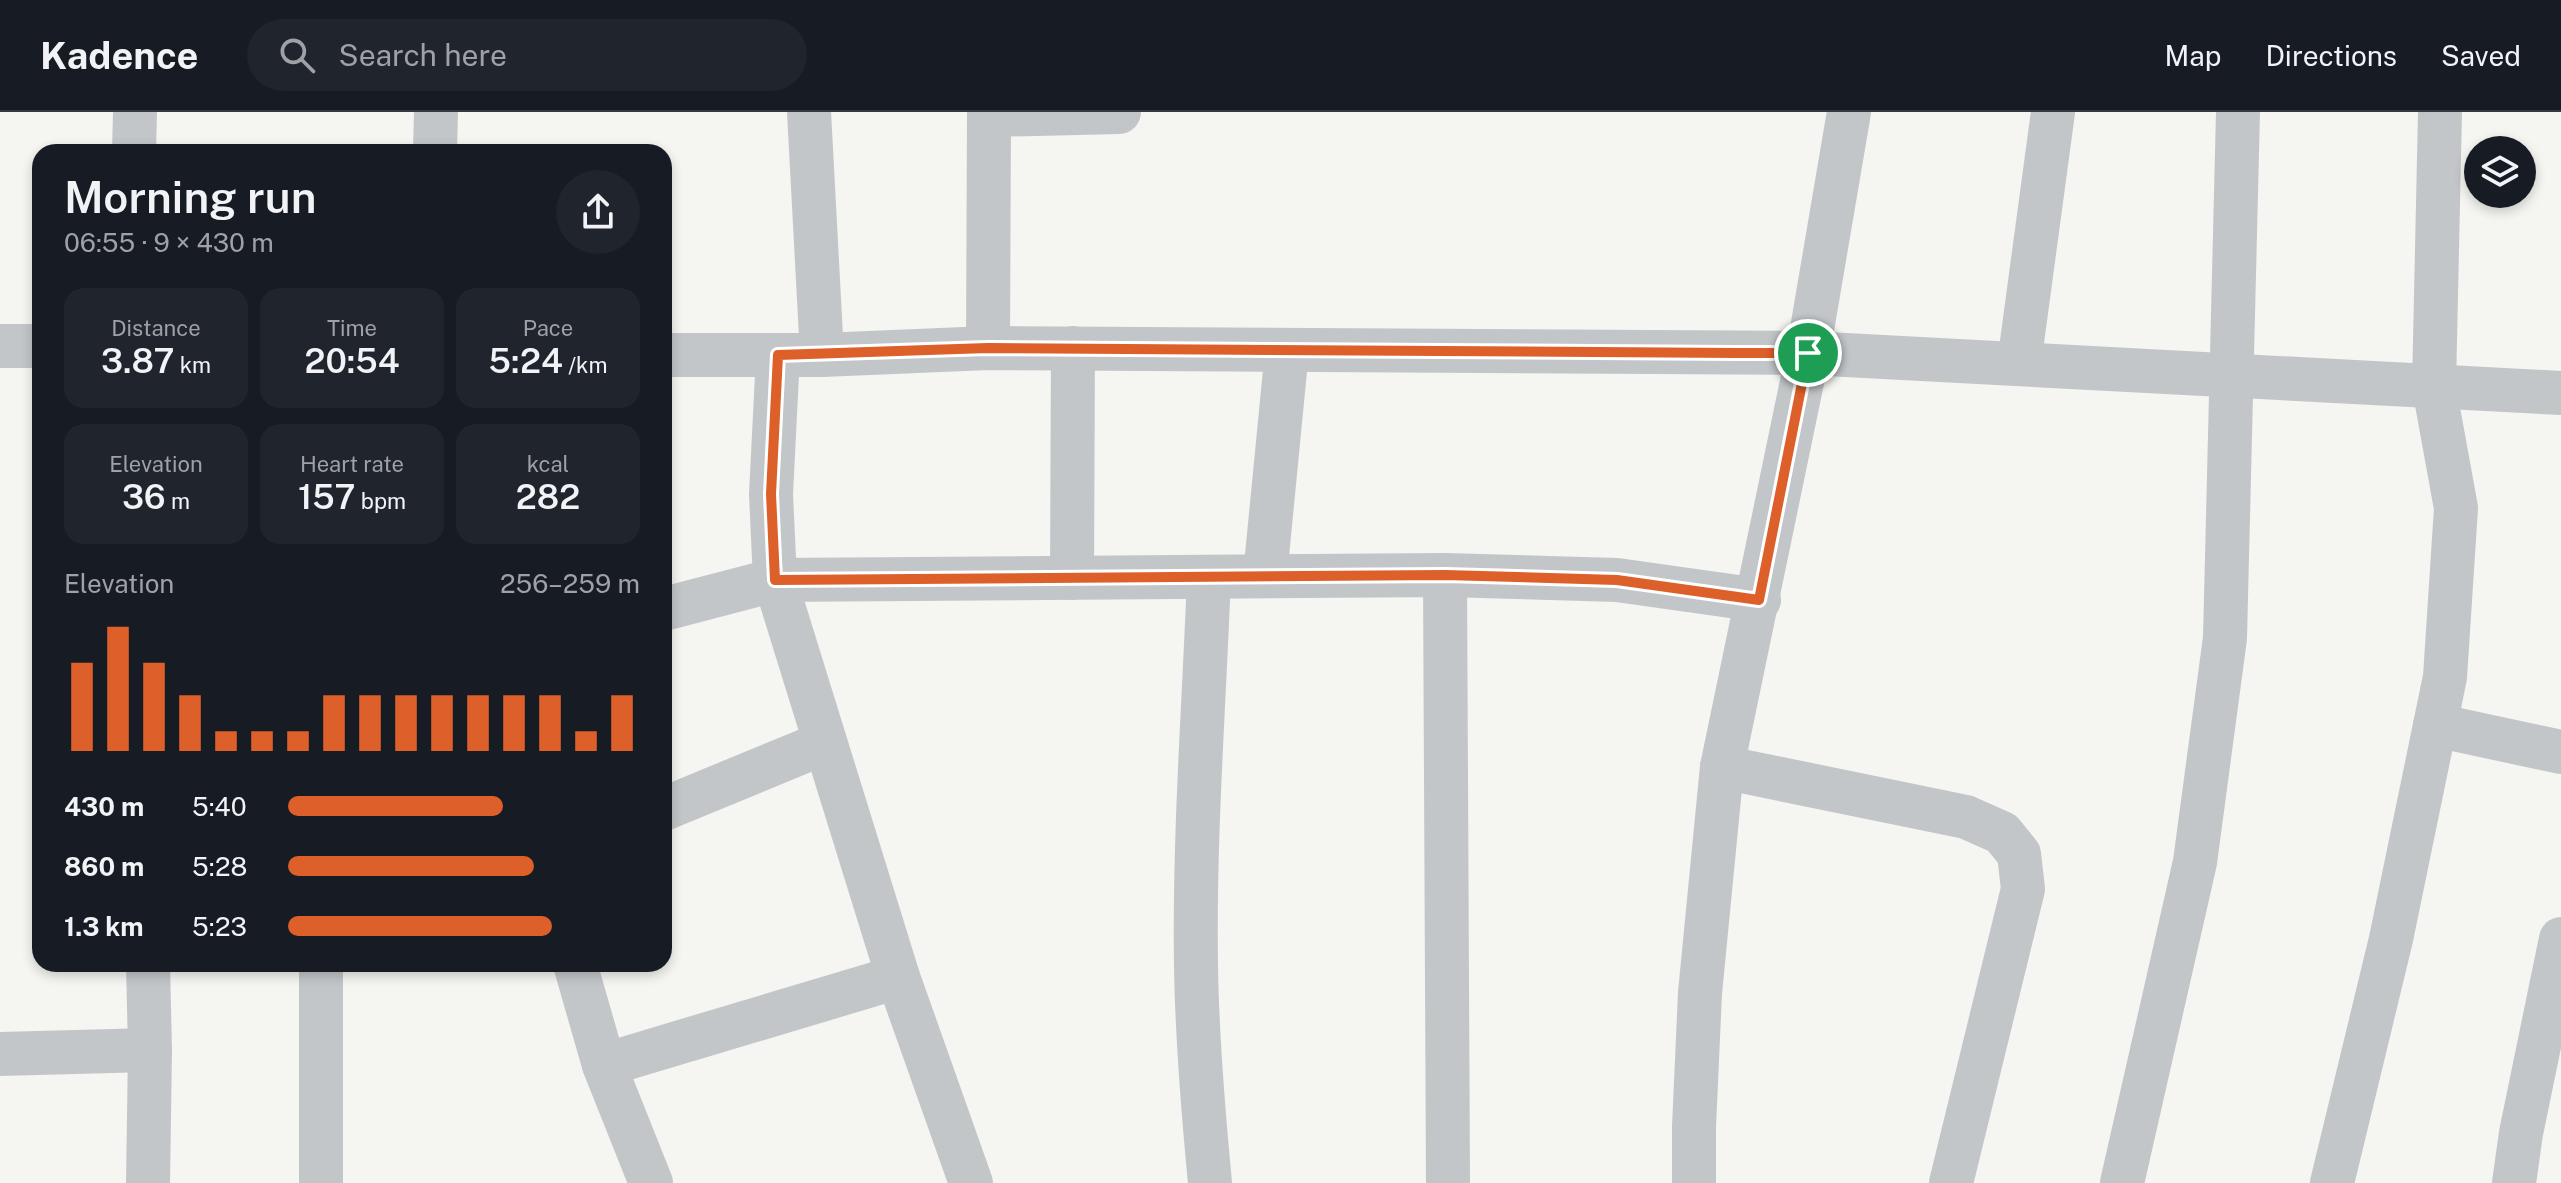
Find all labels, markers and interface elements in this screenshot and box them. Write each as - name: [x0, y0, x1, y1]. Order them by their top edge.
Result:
- search box: [247, 19, 807, 91]
- text: Kadence: [40, 33, 199, 78]
- icon: search: [275, 33, 319, 77]
- text: Search here: [339, 37, 507, 73]
- text: Map: [2165, 39, 2221, 72]
- text: Directions: [2265, 39, 2397, 72]
- text: Saved: [2441, 39, 2521, 72]
- map controls: [2464, 136, 2536, 208]
- button: layers: [2464, 136, 2536, 208]
- button: share: [556, 170, 640, 254]
- text: Morning run: [64, 171, 317, 223]
- text: 06:55 · 9 × 430 m: [64, 227, 274, 258]
- text: Distance: [111, 315, 201, 341]
- text: Time: [327, 315, 377, 341]
- text: Pace: [523, 315, 573, 341]
- pin: [1774, 319, 1842, 387]
- icon: arrive: [1786, 331, 1830, 375]
- text: 3.87: [101, 341, 174, 381]
- text: 20:54: [304, 341, 400, 381]
- text: 5:24: [489, 341, 563, 381]
- text: km: [174, 352, 211, 378]
- text: /km: [563, 352, 607, 378]
- text: Elevation: [109, 451, 203, 477]
- text: Heart rate: [300, 451, 404, 477]
- text: kcal: [527, 451, 569, 477]
- text: 36: [122, 477, 166, 517]
- text: 157: [298, 477, 355, 517]
- text: 282: [516, 477, 580, 517]
- text: m: [166, 488, 190, 514]
- text: bpm: [355, 488, 406, 514]
- text: Elevation: [64, 568, 174, 599]
- text: 256–259 m: [500, 568, 640, 599]
- text: 430 m: [64, 791, 144, 822]
- text: 5:40: [192, 791, 247, 822]
- text: 860 m: [64, 851, 144, 882]
- text: 5:28: [192, 851, 247, 882]
- text: 1.3 km: [64, 911, 144, 942]
- text: 5:23: [192, 911, 247, 942]

